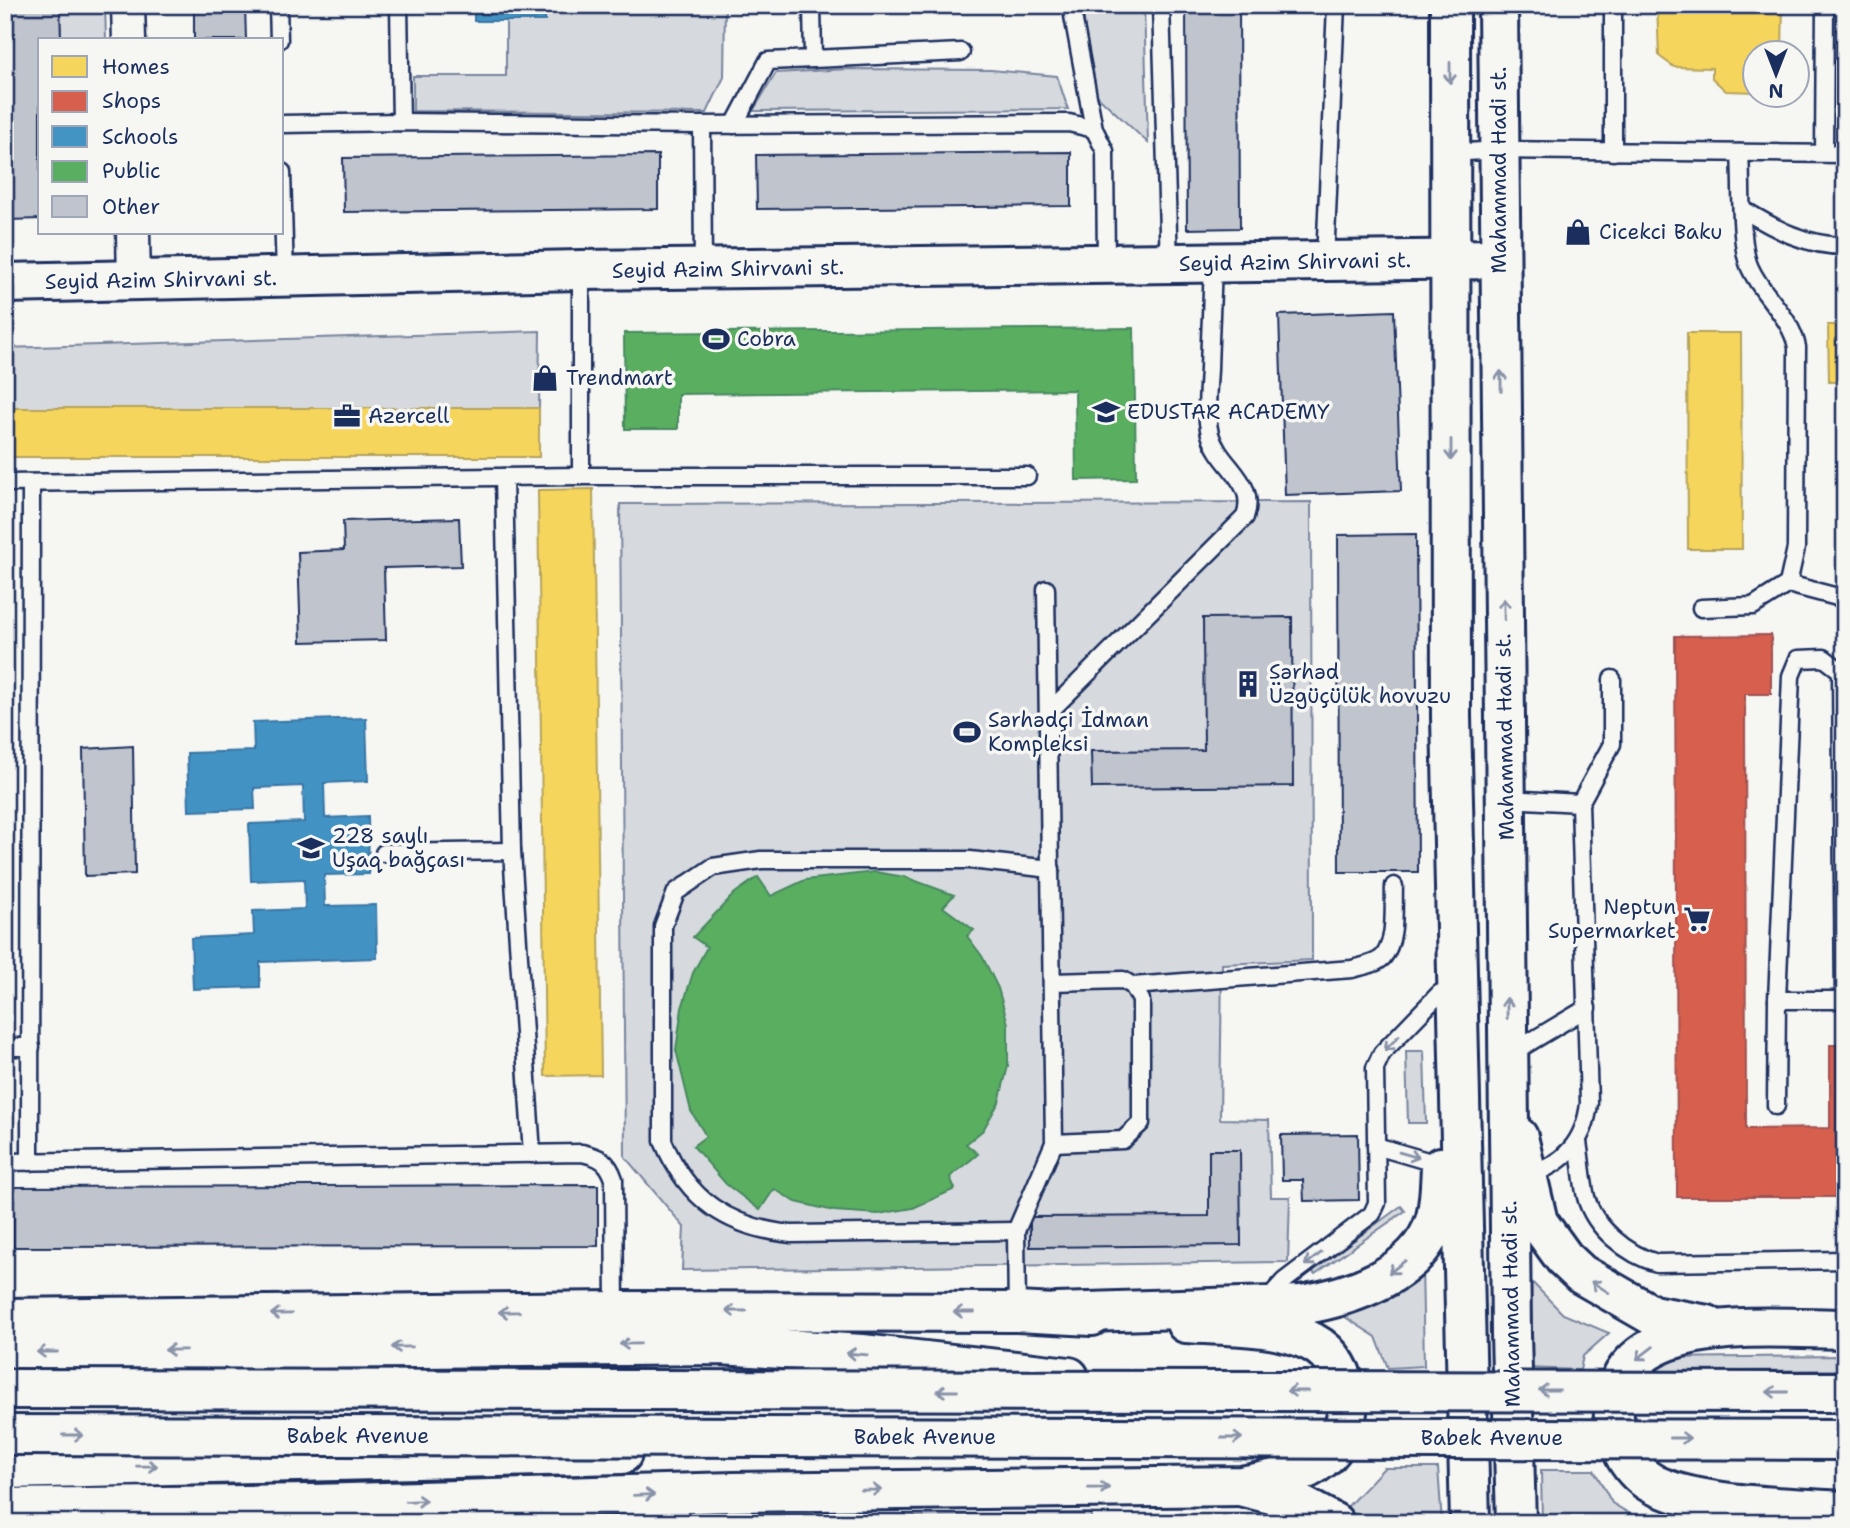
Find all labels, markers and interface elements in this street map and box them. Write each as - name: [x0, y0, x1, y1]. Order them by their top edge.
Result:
- legend: [38, 38, 284, 234]
- north arrow: [1742, 38, 1812, 108]
- text: Homes: [102, 53, 170, 81]
- one-way arrow: [1443, 62, 1457, 85]
- street label: Mahammad Hadi st.: [1485, 67, 1513, 273]
- text: N: [1768, 78, 1784, 103]
- text: Shops: [102, 87, 161, 115]
- text: Schools: [102, 123, 178, 151]
- text: Public: [102, 157, 161, 185]
- text: Other: [102, 193, 160, 221]
- shop icon: Cicekci Baku: [1563, 217, 1593, 247]
- place label: Cicekci Baku: [1599, 218, 1722, 246]
- street label: Seyid Azim Shirvani st.: [1179, 246, 1411, 278]
- street label: Seyid Azim Shirvani st.: [612, 253, 844, 285]
- street label: Seyid Azim Shirvani st.: [45, 264, 277, 296]
- sports icon: Cobra: [701, 324, 731, 354]
- place label: Cobra: [737, 325, 796, 353]
- shop icon: Trendmart: [530, 363, 560, 393]
- place label: Trendmart: [566, 364, 673, 392]
- one-way arrow: [1494, 370, 1508, 393]
- school or university icon: EDUSTAR ACADEMY: [1091, 397, 1121, 427]
- place label: EDUSTAR ACADEMY: [1127, 398, 1330, 426]
- office icon: Azercell: [332, 401, 362, 431]
- place label: Azercell: [368, 402, 450, 430]
- one-way arrow: [1444, 438, 1458, 461]
- one-way arrow: [1497, 597, 1510, 620]
- street label: Mahammad Hadi st.: [1489, 633, 1521, 841]
- place label: Sərhəd Üzgüçülük hovuzu: [1269, 658, 1451, 710]
- building icon: Sərhəd Üzgüçülük hovuzu: [1233, 669, 1263, 699]
- place label: Sərhədçi İdman Kompleksi: [988, 706, 1149, 758]
- sports icon: Sərhədçi İdman Kompleksi: [952, 717, 982, 747]
- place label: 228 saylı Uşaq bağçası: [332, 822, 465, 874]
- school or university icon: 228 saylı Uşaq bağçası: [296, 833, 326, 863]
- place label: Neptun Supermarket: [1548, 893, 1676, 945]
- supermarket icon: Neptun Supermarket: [1682, 904, 1712, 934]
- one-way arrow: [1501, 996, 1514, 1019]
- one-way arrow: [1384, 1034, 1401, 1051]
- one-way arrow: [1397, 1150, 1419, 1163]
- street label: Mahammad Hadi st.: [1495, 1200, 1527, 1408]
- one-way arrow: [1304, 1252, 1323, 1266]
- one-way arrow: [1389, 1260, 1407, 1275]
- one-way arrow: [1591, 1279, 1610, 1294]
- one-way arrow: [725, 1304, 748, 1318]
- one-way arrow: [498, 1305, 521, 1319]
- one-way arrow: [953, 1305, 976, 1319]
- one-way arrow: [270, 1308, 293, 1321]
- one-way arrow: [618, 1337, 641, 1351]
- one-way arrow: [391, 1340, 414, 1354]
- one-way arrow: [163, 1343, 186, 1357]
- one-way arrow: [36, 1345, 59, 1359]
- one-way arrow: [1636, 1346, 1655, 1360]
- one-way arrow: [845, 1347, 868, 1360]
- one-way arrow: [936, 1384, 959, 1398]
- one-way arrow: [1286, 1384, 1309, 1398]
- one-way arrow: [1538, 1384, 1561, 1397]
- one-way arrow: [1765, 1385, 1788, 1399]
- street label: Babek Avenue: [287, 1422, 429, 1450]
- street label: Babek Avenue: [854, 1423, 996, 1451]
- street label: Babek Avenue: [1421, 1424, 1563, 1452]
- one-way arrow: [62, 1428, 85, 1442]
- one-way arrow: [1220, 1431, 1243, 1445]
- one-way arrow: [1668, 1431, 1691, 1445]
- one-way arrow: [135, 1459, 158, 1473]
- one-way arrow: [1087, 1481, 1110, 1495]
- one-way arrow: [860, 1483, 883, 1497]
- one-way arrow: [632, 1488, 655, 1501]
- one-way arrow: [405, 1495, 428, 1508]

